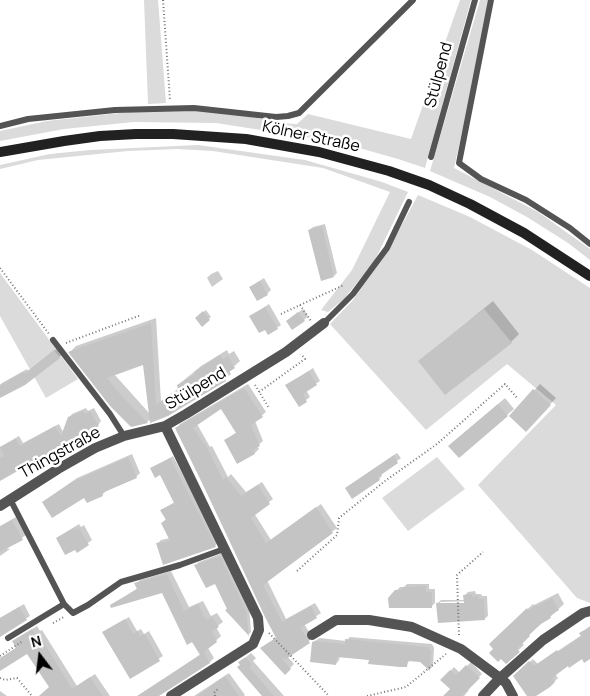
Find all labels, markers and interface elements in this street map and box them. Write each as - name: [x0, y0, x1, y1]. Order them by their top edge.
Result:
- street label: Stülpend: [421, 40, 457, 110]
- street label: Kölner Straße: [260, 117, 362, 157]
- street label: Stülpend: [162, 364, 230, 414]
- street label: Thingstraße: [16, 423, 104, 483]
- north arrow: [15, 631, 65, 681]
- text: N: [29, 631, 43, 652]

